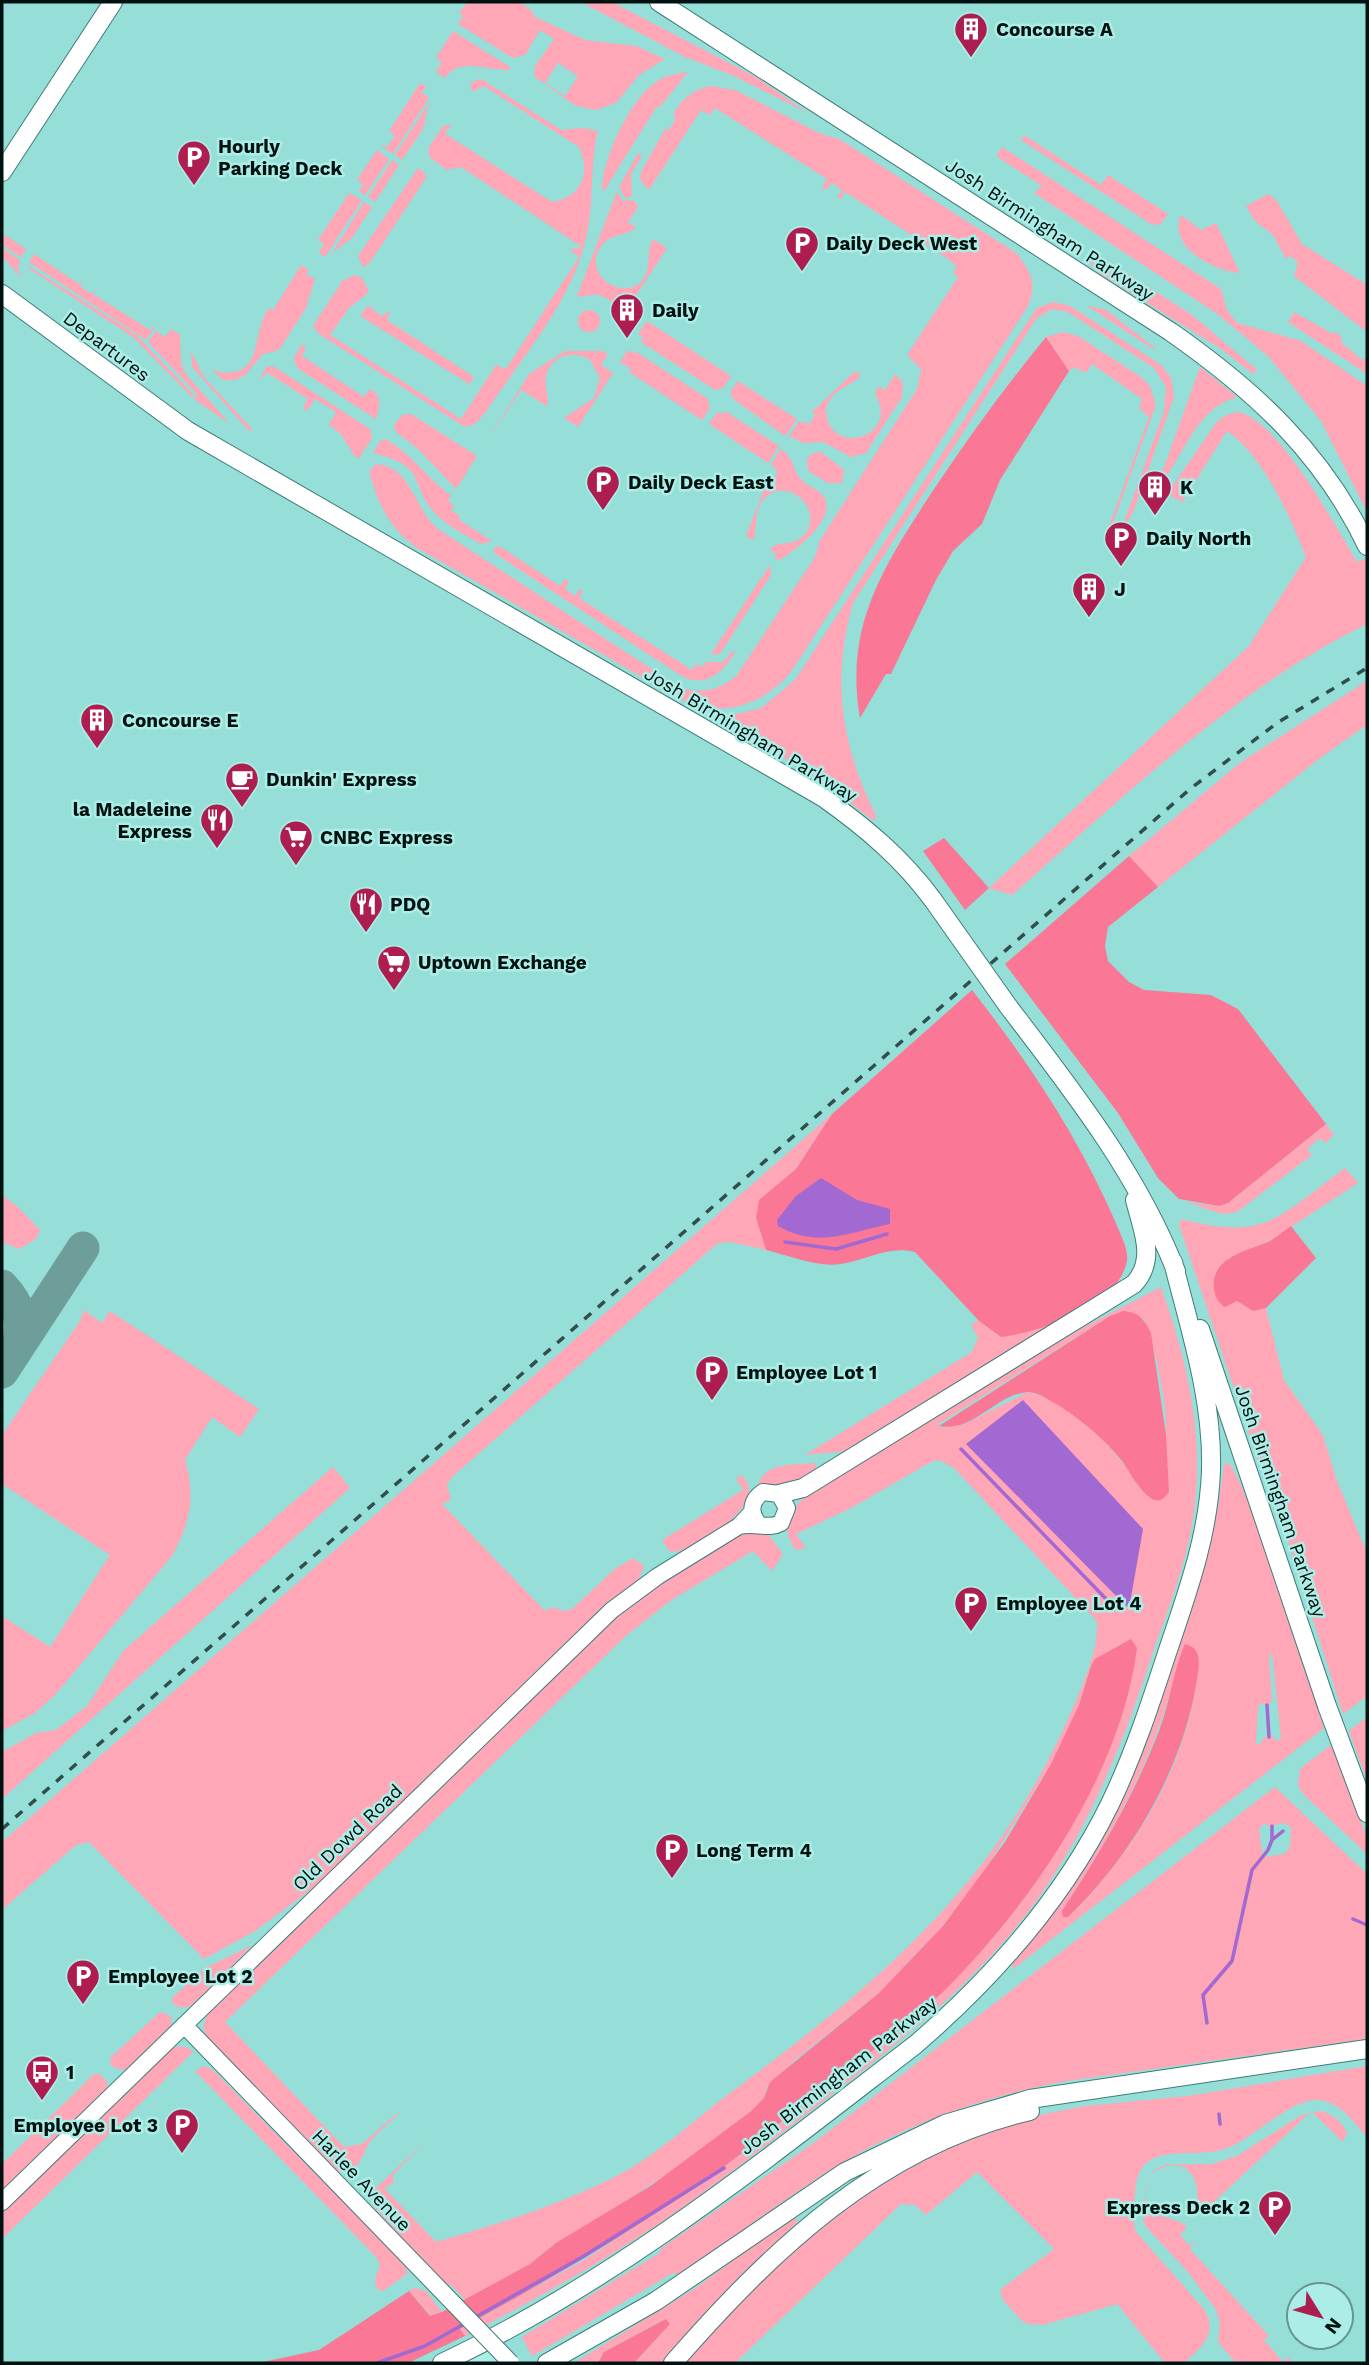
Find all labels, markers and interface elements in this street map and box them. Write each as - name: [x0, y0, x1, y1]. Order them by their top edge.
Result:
- building icon: Concourse A: [952, 10, 990, 59]
- place label: Concourse A: [996, 18, 1113, 41]
- place label: Hourly Parking Deck: [218, 135, 342, 180]
- parking icon: Hourly Parking Deck: [175, 138, 213, 187]
- street label: Josh Birmingham Parkway: [941, 153, 1159, 306]
- parking icon: Daily Deck West: [783, 224, 821, 273]
- place label: Daily Deck West: [826, 232, 978, 255]
- building icon: Daily: [608, 291, 646, 340]
- place label: Daily: [652, 299, 699, 322]
- street label: Departures: [59, 306, 155, 386]
- parking icon: Daily Deck East: [584, 463, 622, 512]
- building icon: K: [1136, 468, 1174, 517]
- place label: Daily Deck East: [628, 471, 774, 494]
- place label: K: [1180, 476, 1193, 499]
- parking icon: Daily North: [1102, 519, 1140, 568]
- place label: Daily North: [1146, 527, 1251, 550]
- building icon: J: [1070, 570, 1108, 619]
- place label: J: [1114, 578, 1126, 601]
- street label: Josh Birmingham Parkway: [640, 662, 861, 807]
- building icon: Concourse E: [78, 701, 116, 750]
- place label: Concourse E: [122, 709, 239, 732]
- cafe icon: Dunkin' Express: [223, 760, 261, 809]
- place label: Dunkin' Express: [266, 768, 417, 791]
- place label: la Madeleine Express: [73, 798, 192, 843]
- restaurant icon: la Madeleine Express: [198, 801, 236, 850]
- supermarket icon: CNBC Express: [277, 818, 315, 867]
- place label: CNBC Express: [320, 826, 453, 849]
- restaurant icon: PDQ: [347, 885, 385, 934]
- place label: PDQ: [390, 893, 430, 916]
- supermarket icon: Uptown Exchange: [375, 943, 413, 992]
- place label: Uptown Exchange: [418, 951, 587, 974]
- parking icon: Employee Lot 1: [693, 1353, 731, 1402]
- place label: Employee Lot 1: [736, 1361, 877, 1384]
- street label: Josh Birmingham Parkway: [1230, 1382, 1331, 1621]
- parking icon: Employee Lot 4: [952, 1584, 990, 1633]
- place label: Employee Lot 4: [996, 1592, 1141, 1615]
- street label: Old Dowd Road: [288, 1779, 407, 1896]
- parking icon: Long Term 4: [653, 1831, 691, 1880]
- place label: Long Term 4: [696, 1839, 812, 1862]
- parking icon: Employee Lot 2: [64, 1957, 102, 2006]
- place label: Employee Lot 2: [108, 1965, 253, 1988]
- street label: Josh Birmingham Parkway: [735, 1991, 942, 2160]
- bus stop icon: 1: [23, 2053, 61, 2102]
- place label: 1: [66, 2061, 74, 2084]
- parking icon: Employee Lot 3: [163, 2106, 201, 2155]
- place label: Employee Lot 3: [14, 2114, 158, 2137]
- street label: Harlee Avenue: [307, 2125, 416, 2236]
- parking icon: Express Deck 2: [1256, 2188, 1294, 2237]
- place label: Express Deck 2: [1106, 2196, 1250, 2219]
- north arrow: [1285, 2281, 1355, 2351]
- text: N: [1320, 2313, 1347, 2338]

